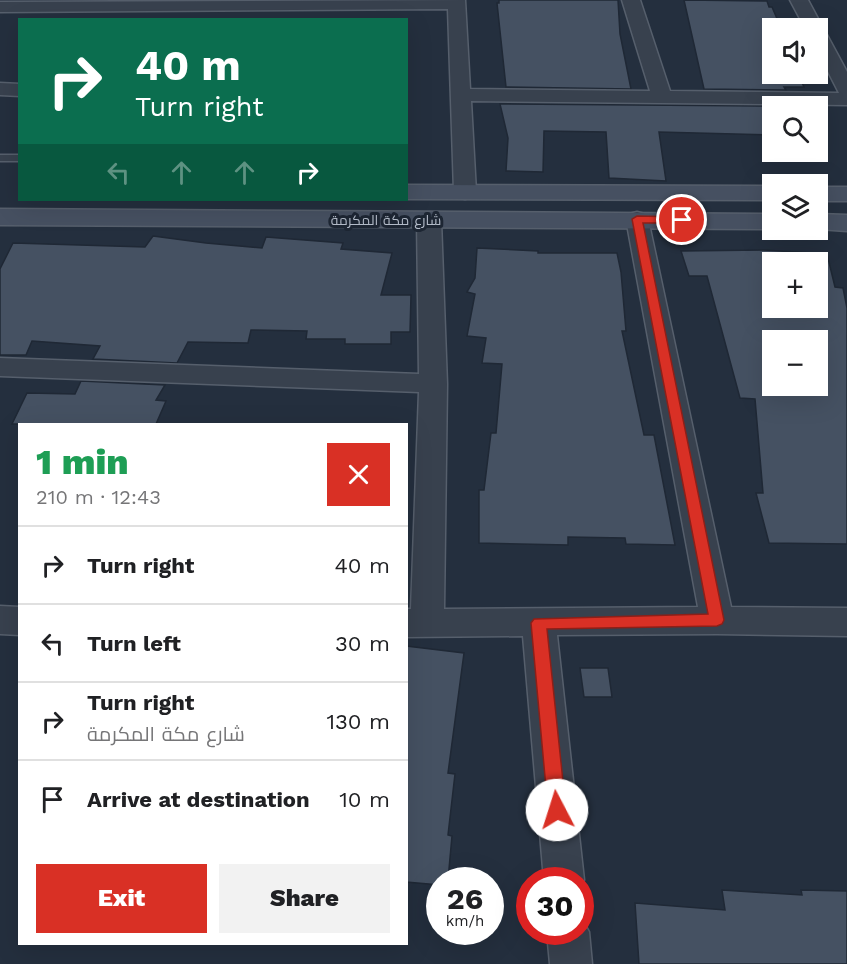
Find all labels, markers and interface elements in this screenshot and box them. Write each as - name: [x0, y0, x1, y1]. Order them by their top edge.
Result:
- map controls: [762, 18, 828, 396]
- button: sound: [762, 18, 828, 84]
- text: 40 m: [135, 41, 241, 90]
- icon: right: [36, 42, 114, 120]
- text: Turn right: [135, 91, 264, 123]
- button: search: [762, 96, 828, 162]
- icon: left: [102, 156, 135, 189]
- icon: ahead: [165, 156, 198, 189]
- icon: ahead: [228, 156, 261, 189]
- icon: right: [291, 156, 324, 189]
- button: layers: [762, 174, 828, 240]
- pin: [656, 194, 707, 245]
- icon: arrive: [665, 203, 698, 236]
- street label: شارع مكة المكرمة: [331, 212, 441, 229]
- button: +: [762, 252, 828, 318]
- button: −: [762, 330, 828, 396]
- text: 1 min: [36, 441, 129, 483]
- button: close: [327, 443, 390, 506]
- text: 210 m · 12:43: [36, 485, 161, 509]
- icon: right: [36, 549, 69, 582]
- text: Turn right: [87, 553, 194, 578]
- text: 40 m: [334, 553, 390, 578]
- icon: left: [36, 627, 69, 660]
- text: Turn left: [87, 631, 181, 656]
- text: 30 m: [335, 631, 390, 656]
- text: Turn right: [87, 690, 194, 715]
- icon: right: [36, 705, 69, 738]
- text: 130 m: [326, 709, 390, 734]
- text: شارع مكة المكرمة: [87, 722, 245, 746]
- position arrow: [525, 778, 589, 842]
- icon: arrive: [36, 783, 69, 816]
- text: Arrive at destination: [87, 787, 310, 812]
- text: 10 m: [339, 787, 390, 812]
- button: Exit: [36, 864, 207, 933]
- button: Share: [219, 864, 390, 933]
- speed limit sign: 30: [516, 867, 594, 945]
- text: 26: [447, 881, 483, 916]
- text: km/h: [446, 912, 484, 930]

